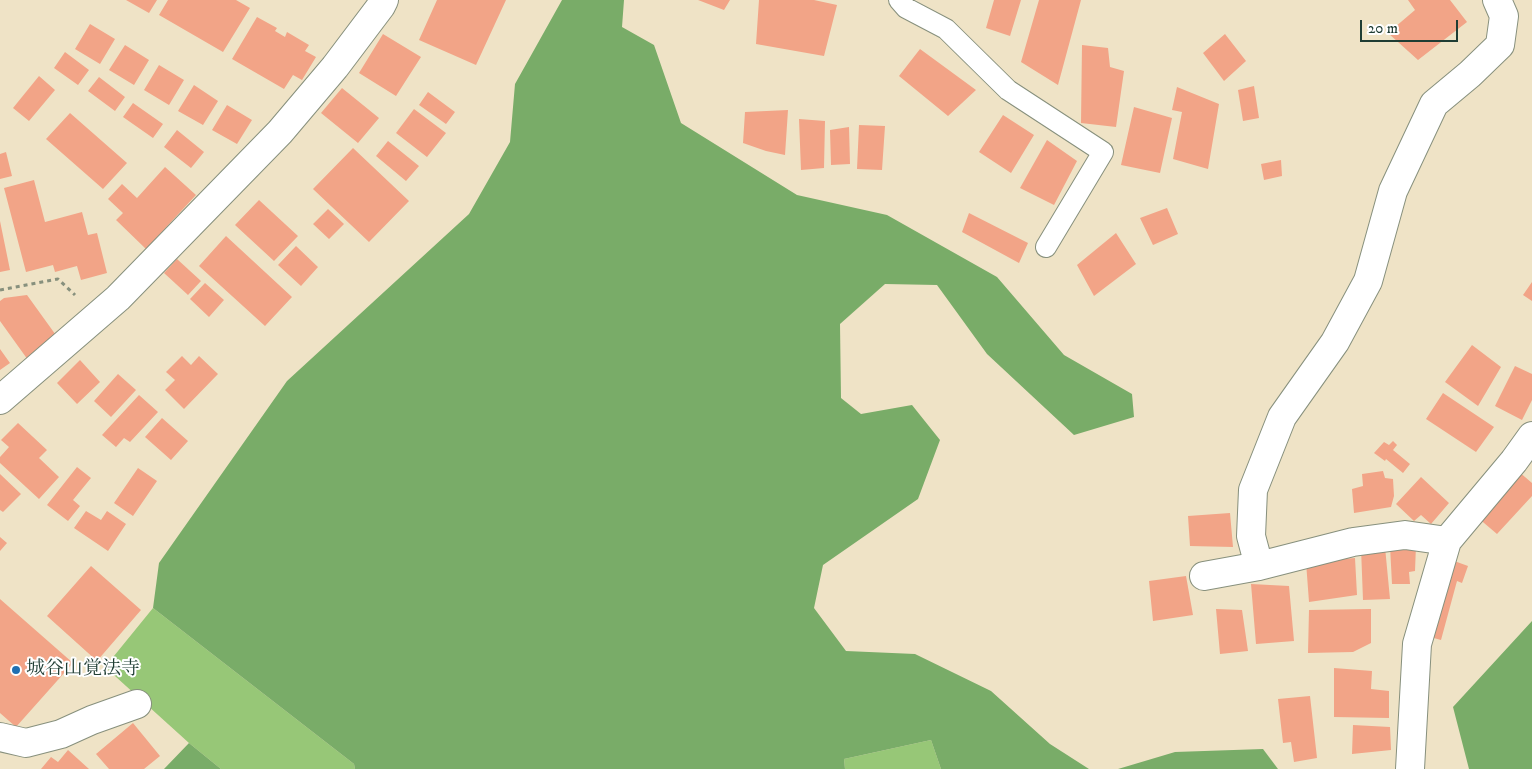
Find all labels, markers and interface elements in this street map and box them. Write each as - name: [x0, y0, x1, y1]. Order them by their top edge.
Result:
- scale bar: [1362, 10, 1460, 42]
- text: 20 m: [1368, 19, 1398, 38]
- place label: 城谷山覚法寺: [26, 659, 140, 681]
- marker: 城谷山覚法寺: [10, 664, 22, 676]

